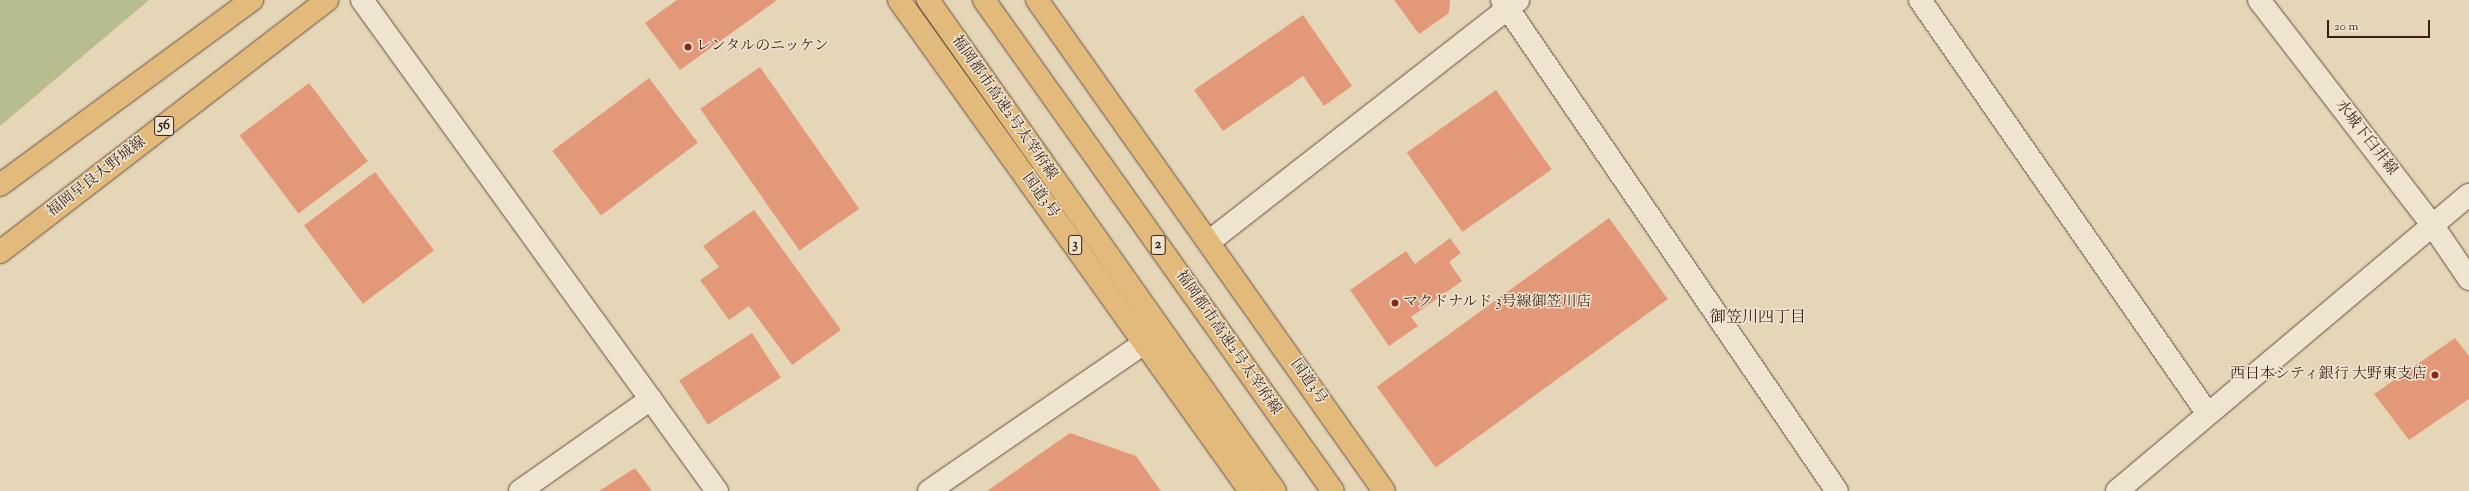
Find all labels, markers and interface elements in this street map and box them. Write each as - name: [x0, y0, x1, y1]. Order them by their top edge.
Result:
- scale bar: [2329, 12, 2432, 38]
- text: 20 m: [2334, 18, 2358, 36]
- street label: 福岡都市高速2号太宰府線: [947, 32, 1061, 184]
- place label: レンタルのニッケン: [696, 38, 831, 56]
- marker: レンタルのニッケン: [683, 42, 693, 52]
- street label: 水城下臼井線: [2331, 97, 2401, 179]
- road number: 56: [154, 114, 174, 138]
- street label: 福岡早良大野城線: [44, 133, 150, 221]
- street label: 国道3号: [1018, 170, 1062, 222]
- road number: 3: [1068, 233, 1082, 257]
- road number: 2: [1150, 233, 1166, 257]
- street label: 福岡都市高速2号太宰府線: [1171, 267, 1285, 419]
- place label: マクドナルド 3号線御笠川店: [1403, 294, 1592, 312]
- marker: マクドナルド 3号線御笠川店: [1390, 298, 1400, 308]
- district label: 御笠川四丁目: [1710, 309, 1806, 329]
- street label: 国道3号: [1286, 356, 1330, 408]
- place label: 西日本シティ銀行 大野東支店: [2229, 366, 2427, 384]
- marker: 西日本シティ銀行 大野東支店: [2430, 370, 2440, 380]

